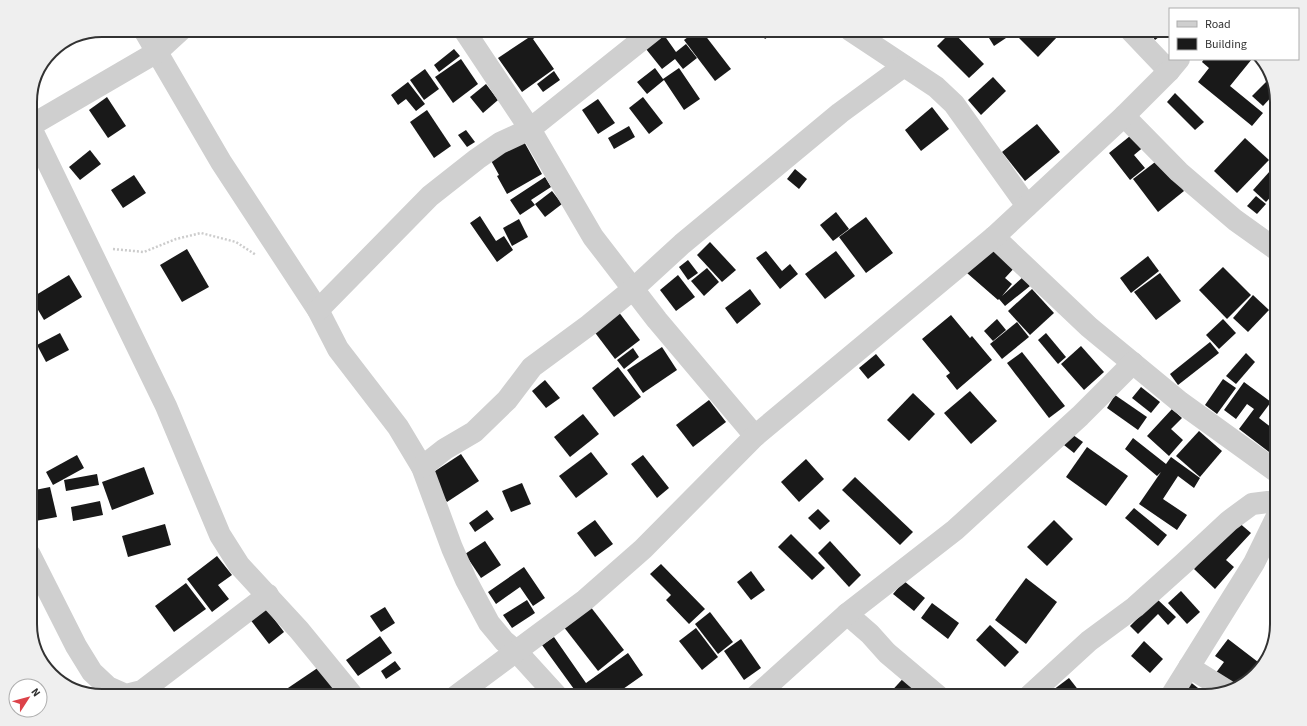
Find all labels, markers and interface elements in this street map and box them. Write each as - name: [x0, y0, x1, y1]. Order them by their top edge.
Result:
- legend: [1169, 8, 1299, 60]
- text: Road: [1205, 16, 1231, 33]
- text: Building: [1205, 36, 1247, 53]
- north arrow: [8, 678, 48, 718]
- text: N: [27, 685, 44, 700]

